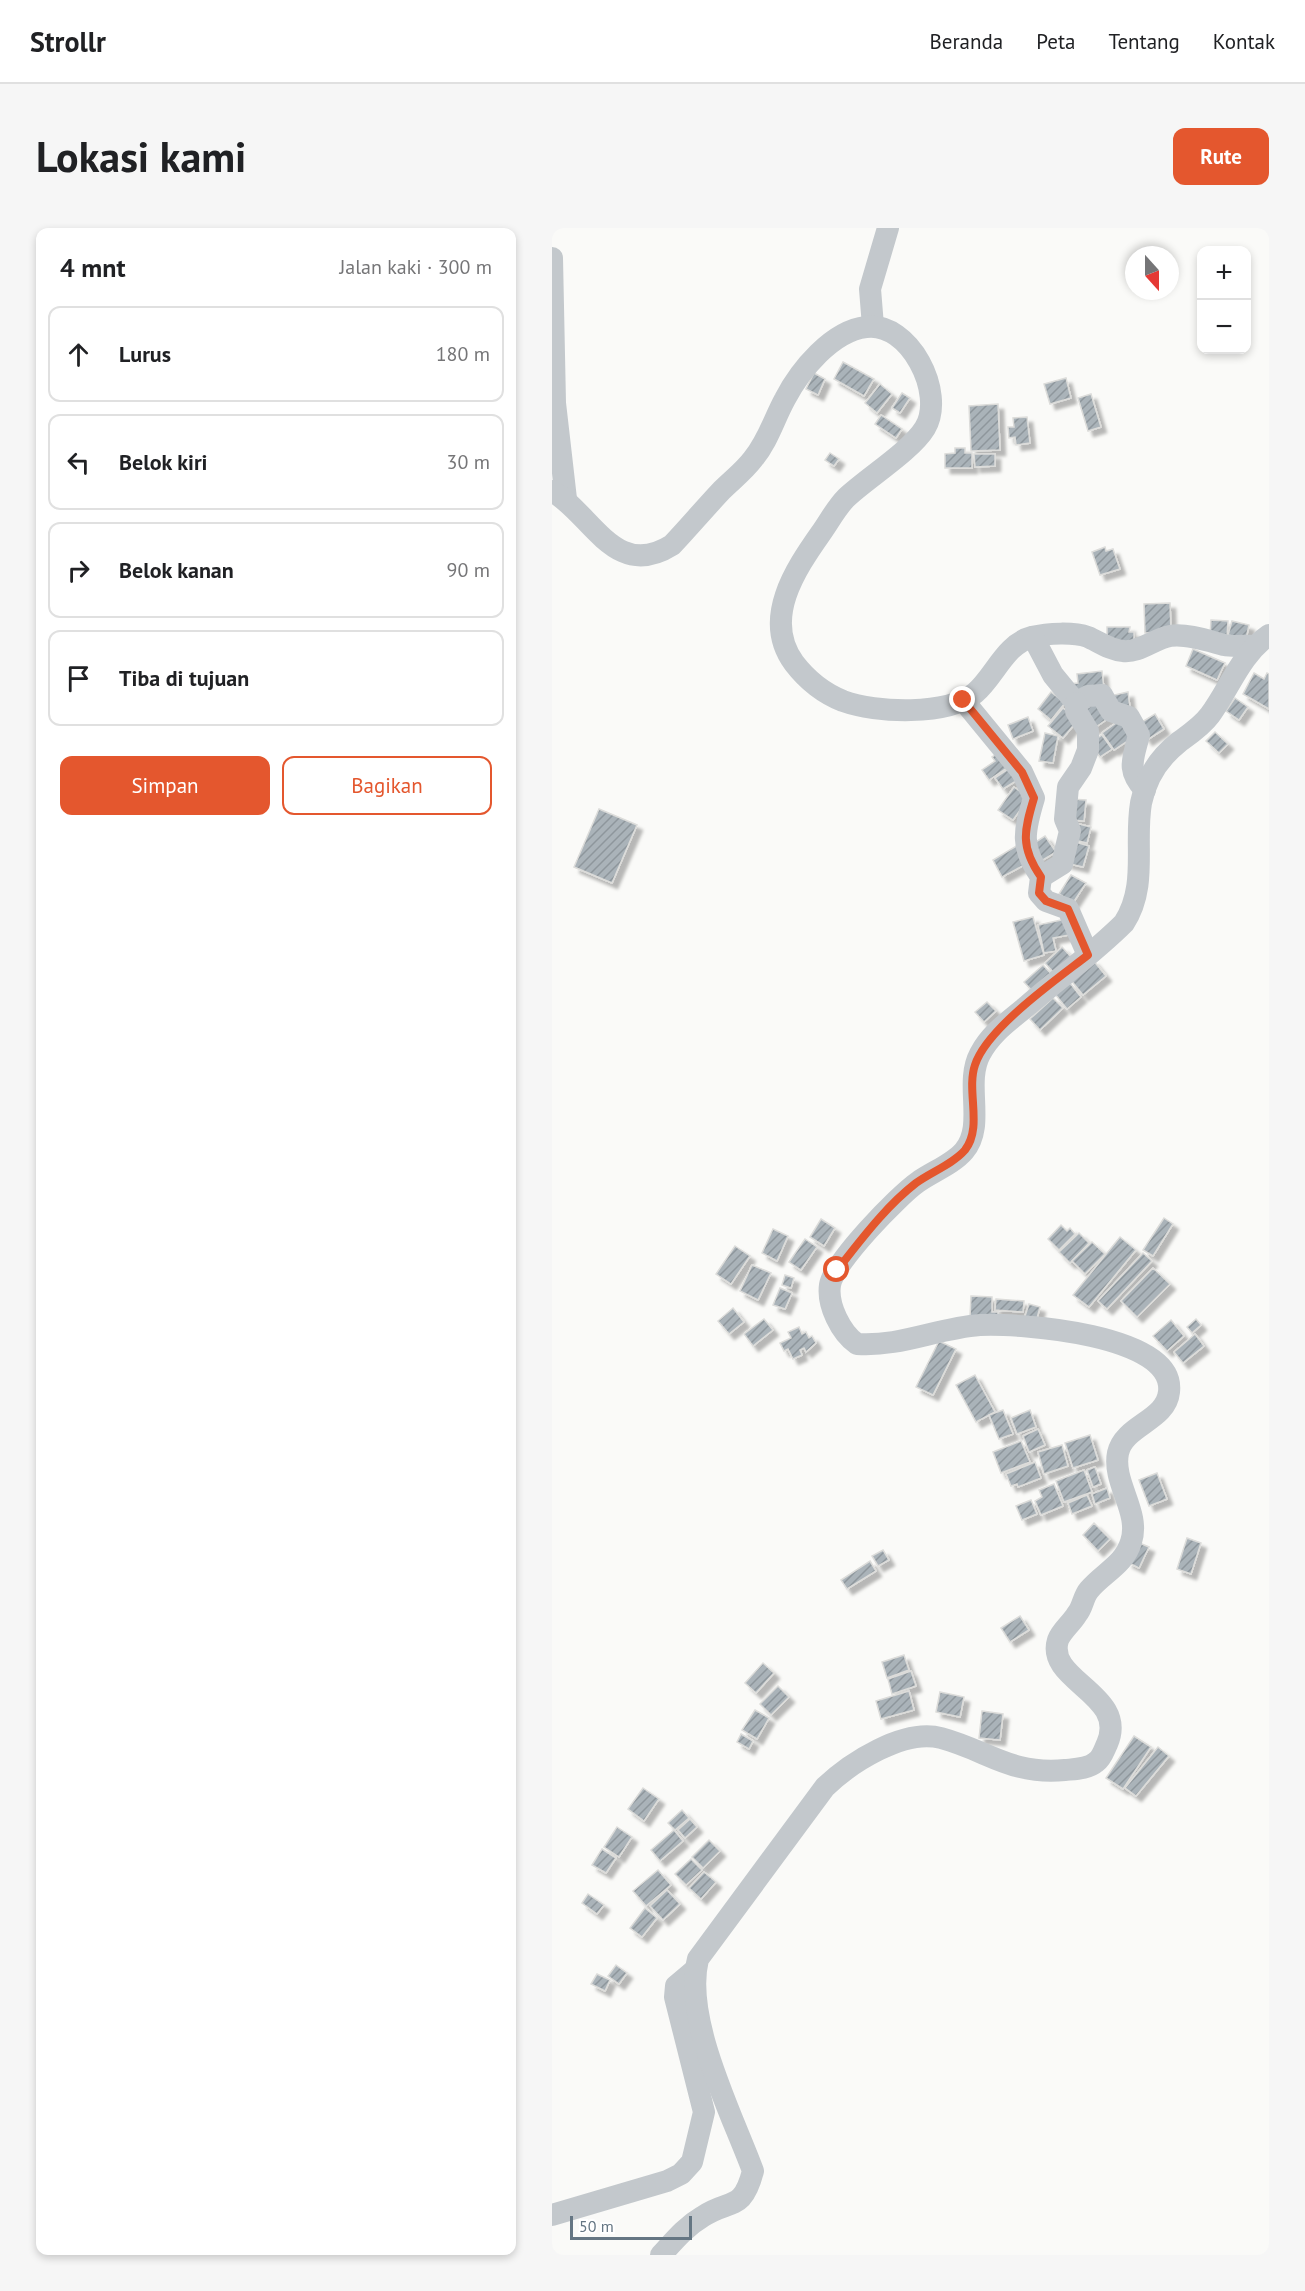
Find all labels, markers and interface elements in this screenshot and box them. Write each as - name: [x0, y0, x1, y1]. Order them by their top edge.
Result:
- text: Strollr: [30, 23, 106, 60]
- text: Beranda: [930, 28, 1003, 55]
- text: Peta: [1036, 28, 1075, 55]
- text: Tentang: [1108, 28, 1180, 55]
- text: Kontak: [1213, 28, 1275, 55]
- button: Rute: [1173, 128, 1269, 185]
- text: Lokasi kami: [36, 129, 246, 184]
- north arrow: [1125, 246, 1179, 300]
- map controls: [1197, 246, 1251, 354]
- button: +: [1197, 246, 1251, 300]
- text: 4 mnt: [60, 251, 126, 284]
- text: Jalan kaki · 300 m: [339, 254, 492, 280]
- button: −: [1197, 300, 1251, 354]
- icon: ahead: [62, 338, 95, 371]
- text: Lurus: [119, 340, 171, 368]
- text: 180 m: [436, 341, 490, 367]
- icon: left: [62, 446, 95, 479]
- text: Belok kiri: [119, 448, 208, 476]
- text: 30 m: [447, 449, 490, 475]
- icon: right: [62, 554, 95, 587]
- text: Belok kanan: [119, 556, 234, 584]
- text: 90 m: [447, 557, 490, 583]
- icon: arrive: [62, 662, 95, 695]
- text: Tiba di tujuan: [119, 664, 249, 692]
- route end: [949, 686, 975, 712]
- button: Simpan: [60, 756, 270, 815]
- button: Bagikan: [282, 756, 492, 815]
- route start: [823, 1256, 849, 1282]
- scale bar: [570, 2213, 692, 2240]
- text: 50 m: [579, 2216, 614, 2236]

